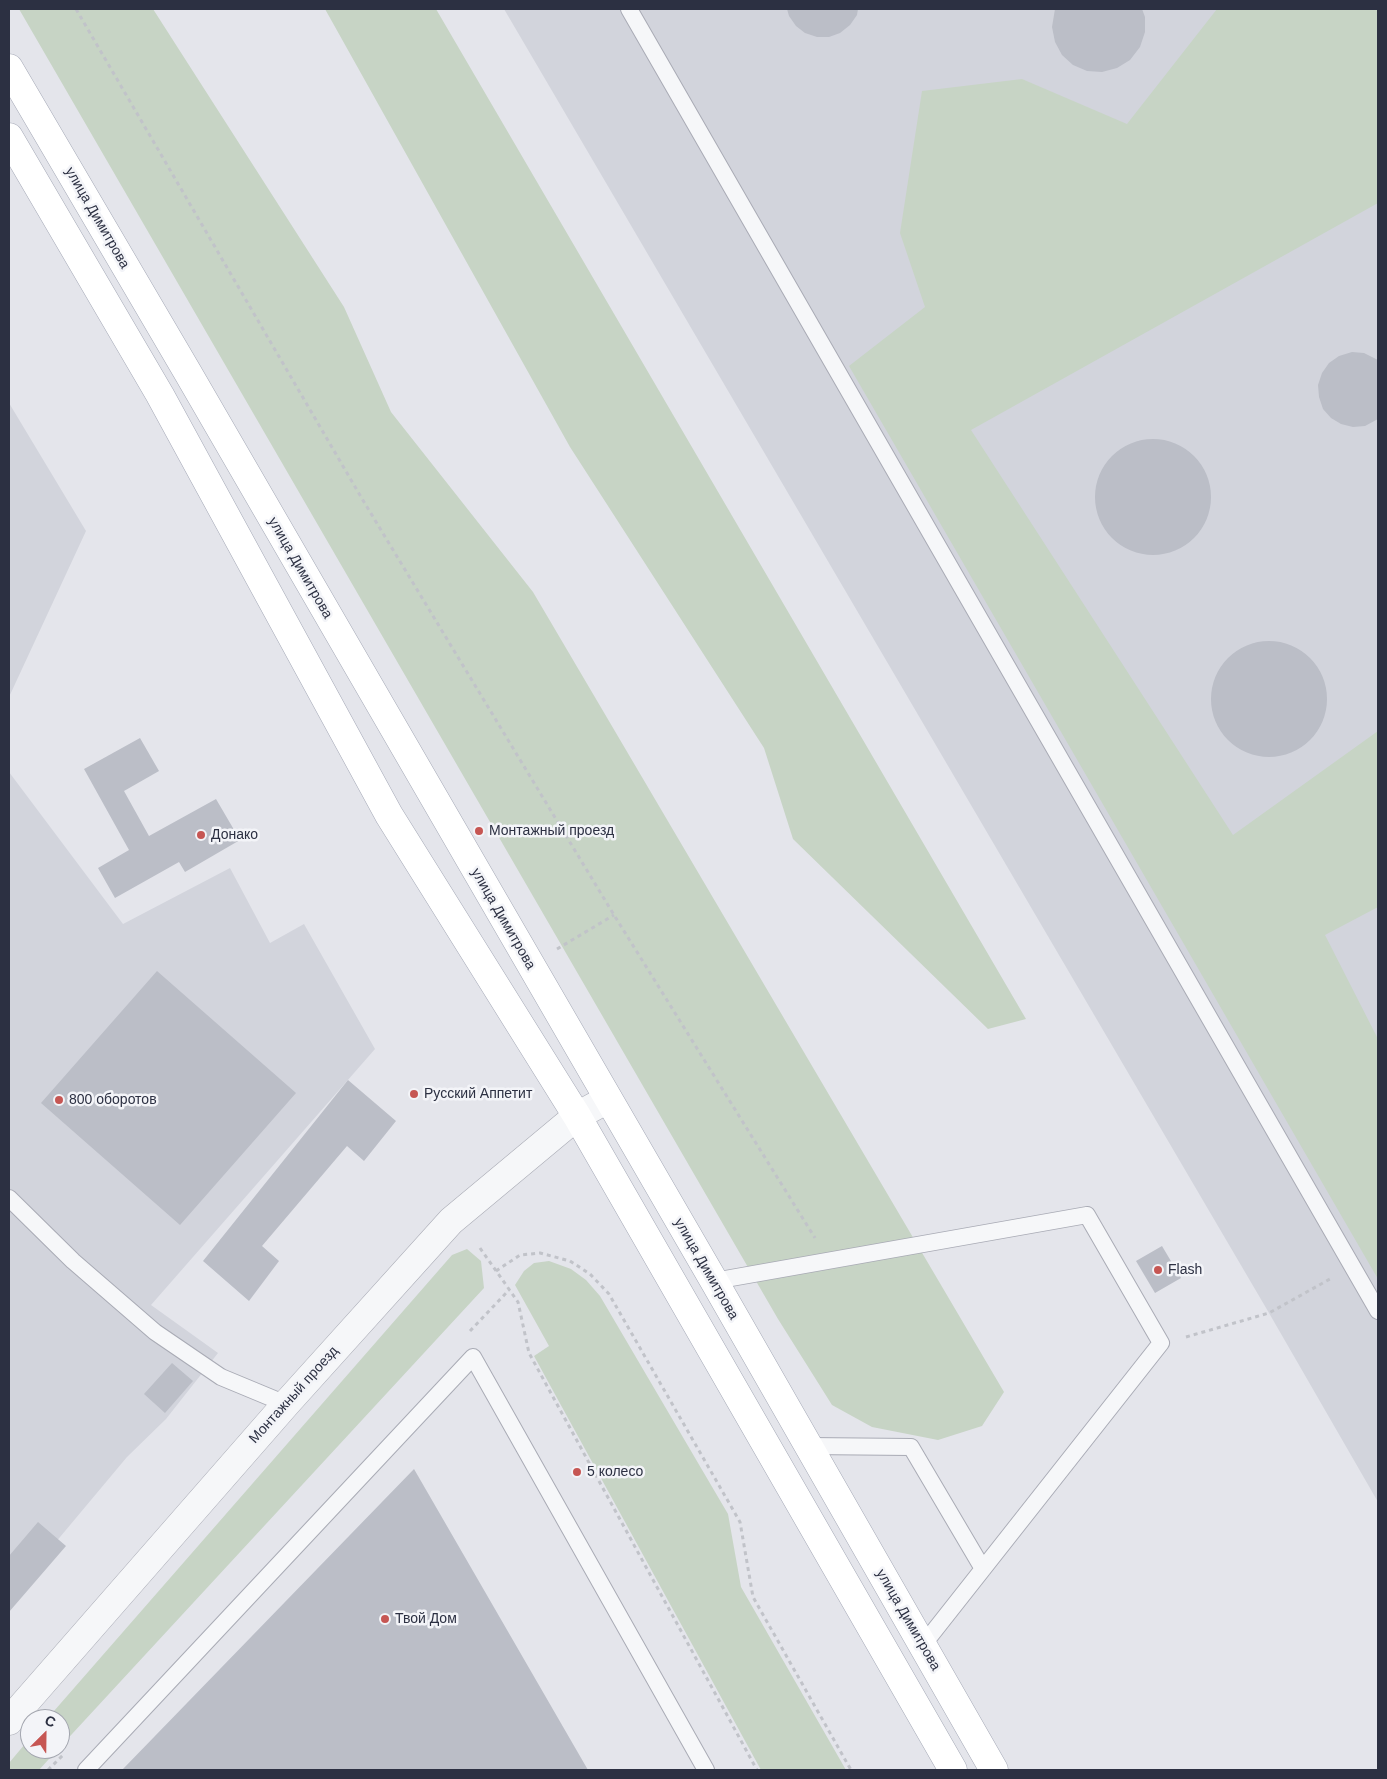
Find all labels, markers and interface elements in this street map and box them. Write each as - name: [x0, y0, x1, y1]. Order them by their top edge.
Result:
- street label: улица Димитрова: [61, 164, 133, 272]
- street label: улица Димитрова: [264, 514, 336, 622]
- place label: Монтажный проезд: [489, 823, 614, 839]
- marker: Монтажный проезд: [473, 825, 485, 837]
- place label: Донако: [211, 827, 258, 843]
- marker: Донако: [195, 829, 207, 841]
- street label: улица Димитрова: [467, 865, 539, 973]
- place label: Русский Аппетит: [424, 1086, 532, 1102]
- marker: Русский Аппетит: [408, 1088, 420, 1100]
- place label: 800 оборотов: [69, 1092, 157, 1108]
- marker: 800 оборотов: [53, 1094, 65, 1106]
- street label: улица Димитрова: [670, 1215, 742, 1323]
- place label: Flash: [1168, 1262, 1202, 1278]
- marker: Flash: [1152, 1264, 1164, 1276]
- street label: Монтажный проезд: [246, 1343, 342, 1447]
- place label: 5 колесо: [587, 1464, 643, 1480]
- marker: 5 колесо: [571, 1466, 583, 1478]
- street label: улица Димитрова: [872, 1566, 944, 1674]
- place label: Твой Дом: [395, 1611, 457, 1627]
- marker: Твой Дом: [379, 1613, 391, 1625]
- north arrow: [20, 1709, 70, 1759]
- text: С: [43, 1712, 58, 1730]

